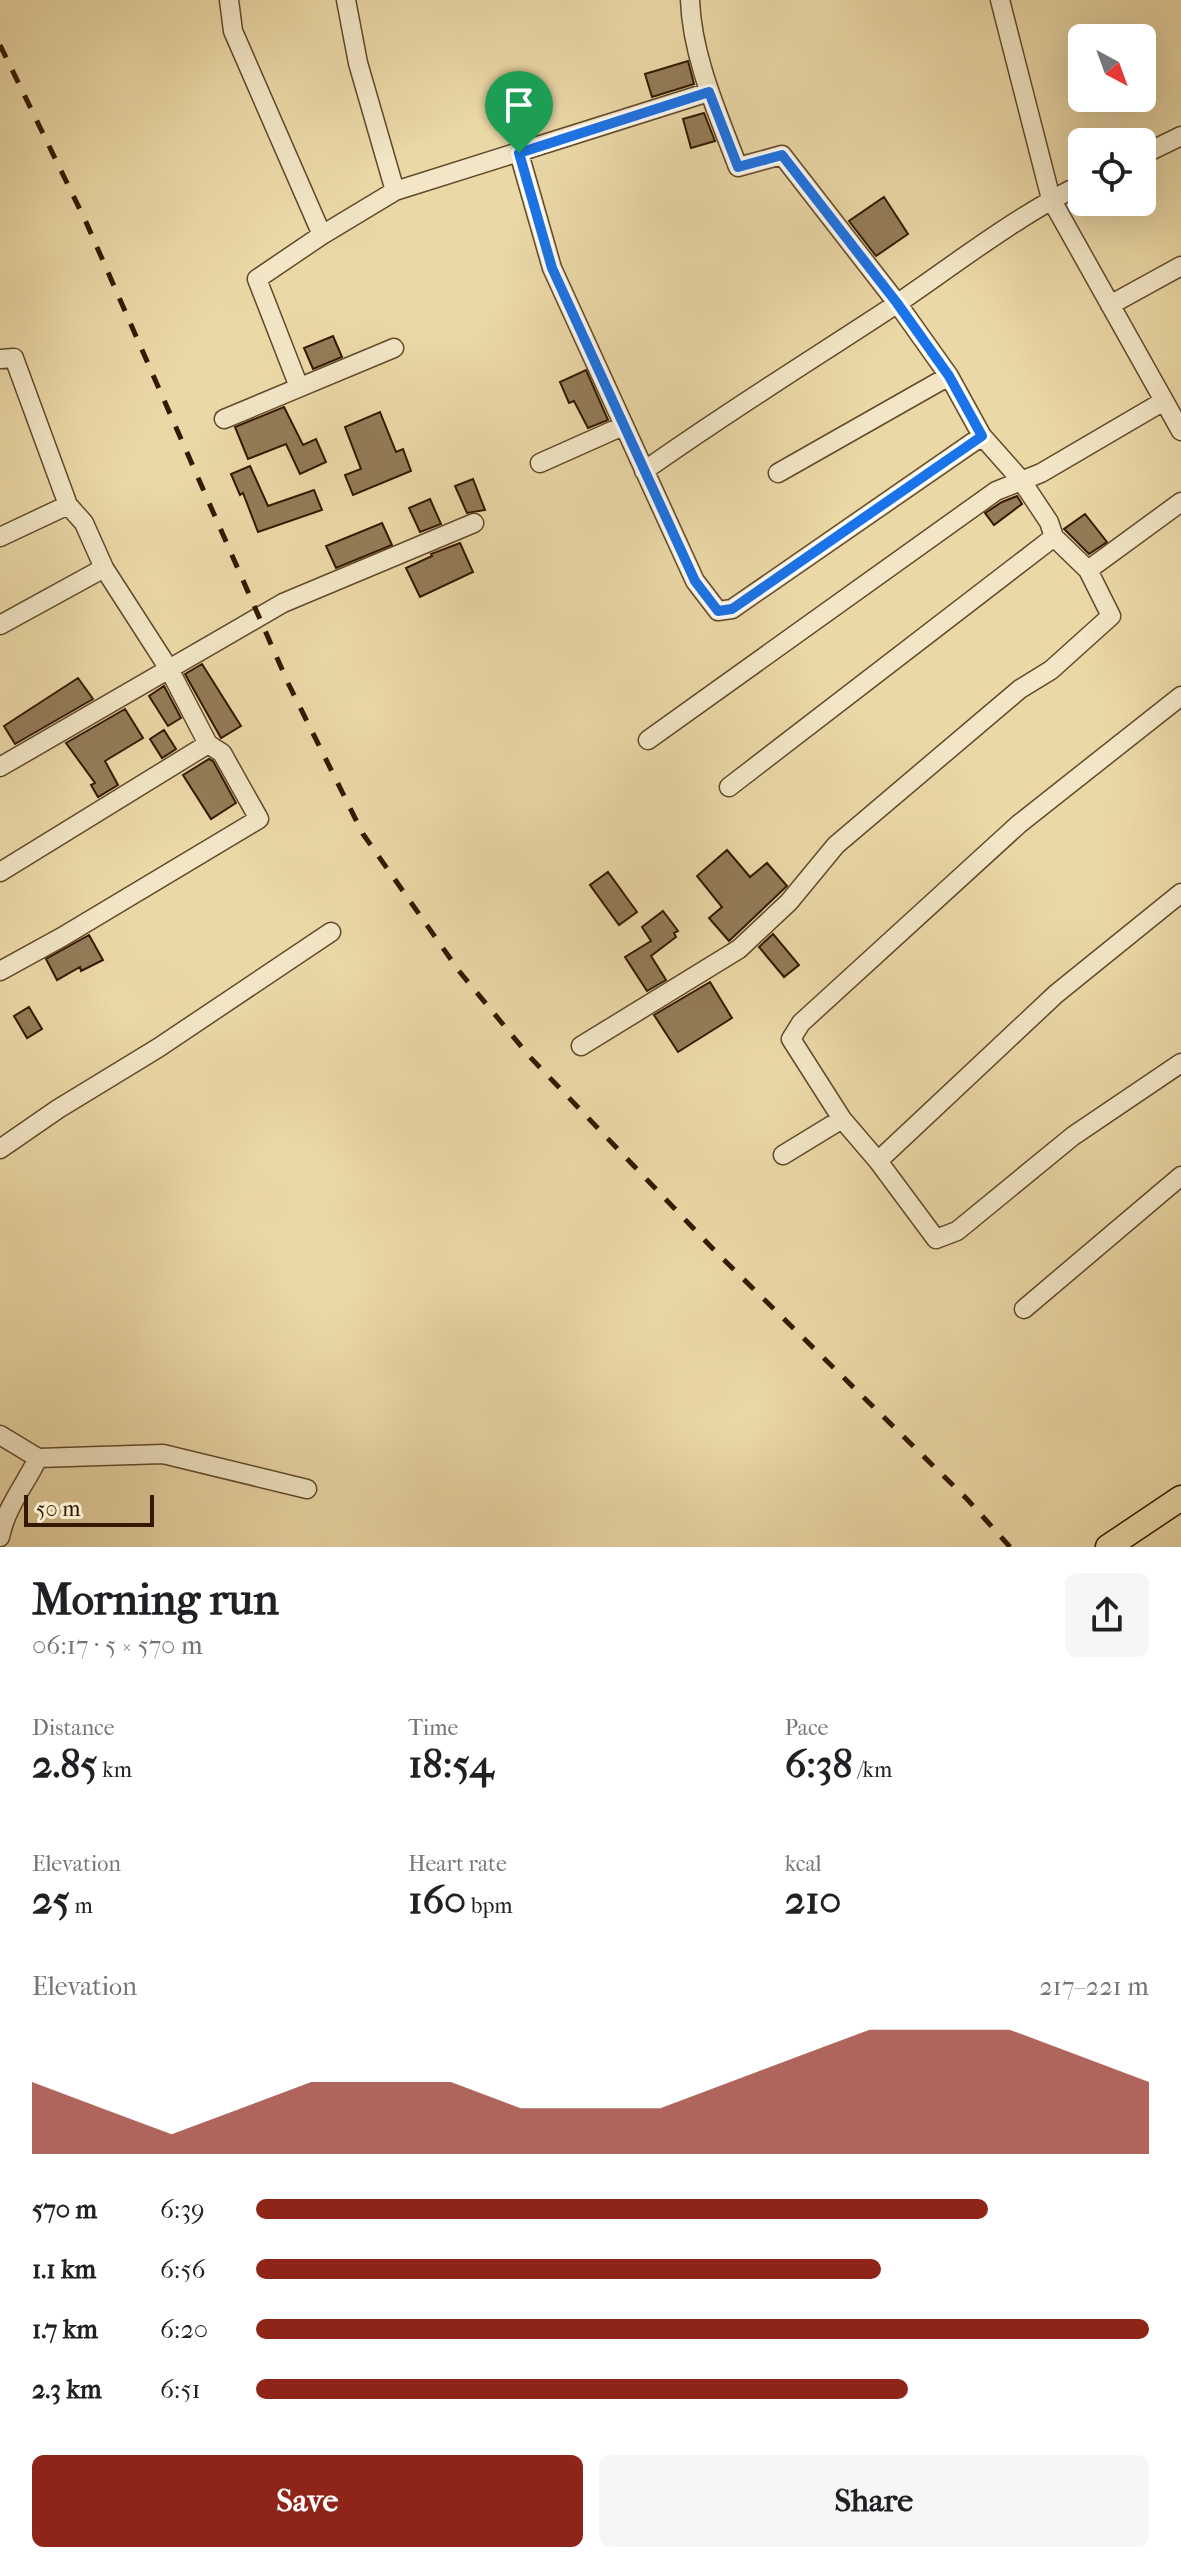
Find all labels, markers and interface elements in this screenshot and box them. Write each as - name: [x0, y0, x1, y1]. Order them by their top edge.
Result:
- north arrow: [1068, 24, 1156, 112]
- map controls: [1068, 24, 1156, 216]
- pin: [485, 71, 553, 153]
- icon: arrive: [497, 83, 541, 127]
- button: locate: [1068, 128, 1156, 216]
- scale bar: [24, 1491, 154, 1527]
- text: 50 m: [36, 1496, 81, 1522]
- button: share: [1065, 1573, 1149, 1657]
- text: Morning run: [32, 1574, 279, 1625]
- text: 06:17 · 5 × 570 m: [32, 1630, 203, 1661]
- text: Distance: [32, 1715, 115, 1741]
- text: Time: [408, 1715, 458, 1741]
- text: Pace: [785, 1715, 828, 1741]
- text: 2.85: [32, 1741, 98, 1787]
- text: 18:54: [408, 1741, 493, 1787]
- text: 6:38: [785, 1741, 853, 1787]
- text: km: [98, 1757, 132, 1783]
- text: /km: [853, 1757, 892, 1783]
- text: Elevation: [32, 1851, 121, 1877]
- text: Heart rate: [408, 1851, 507, 1877]
- text: kcal: [785, 1851, 822, 1877]
- text: 25: [32, 1877, 70, 1923]
- text: 160: [408, 1877, 466, 1923]
- text: 210: [785, 1877, 841, 1923]
- text: m: [70, 1893, 93, 1919]
- text: bpm: [466, 1893, 513, 1919]
- text: Elevation: [32, 1971, 137, 2002]
- text: 217–221 m: [1039, 1971, 1149, 2002]
- text: 570 m: [32, 2194, 97, 2225]
- text: 6:39: [160, 2194, 205, 2225]
- text: 1.1 km: [32, 2254, 96, 2285]
- text: 6:56: [160, 2254, 206, 2285]
- text: 1.7 km: [32, 2314, 98, 2345]
- text: 6:20: [160, 2314, 208, 2345]
- text: 2.3 km: [32, 2374, 102, 2405]
- text: 6:51: [160, 2374, 201, 2405]
- button: Save: [32, 2455, 583, 2547]
- button: Share: [599, 2455, 1149, 2547]

